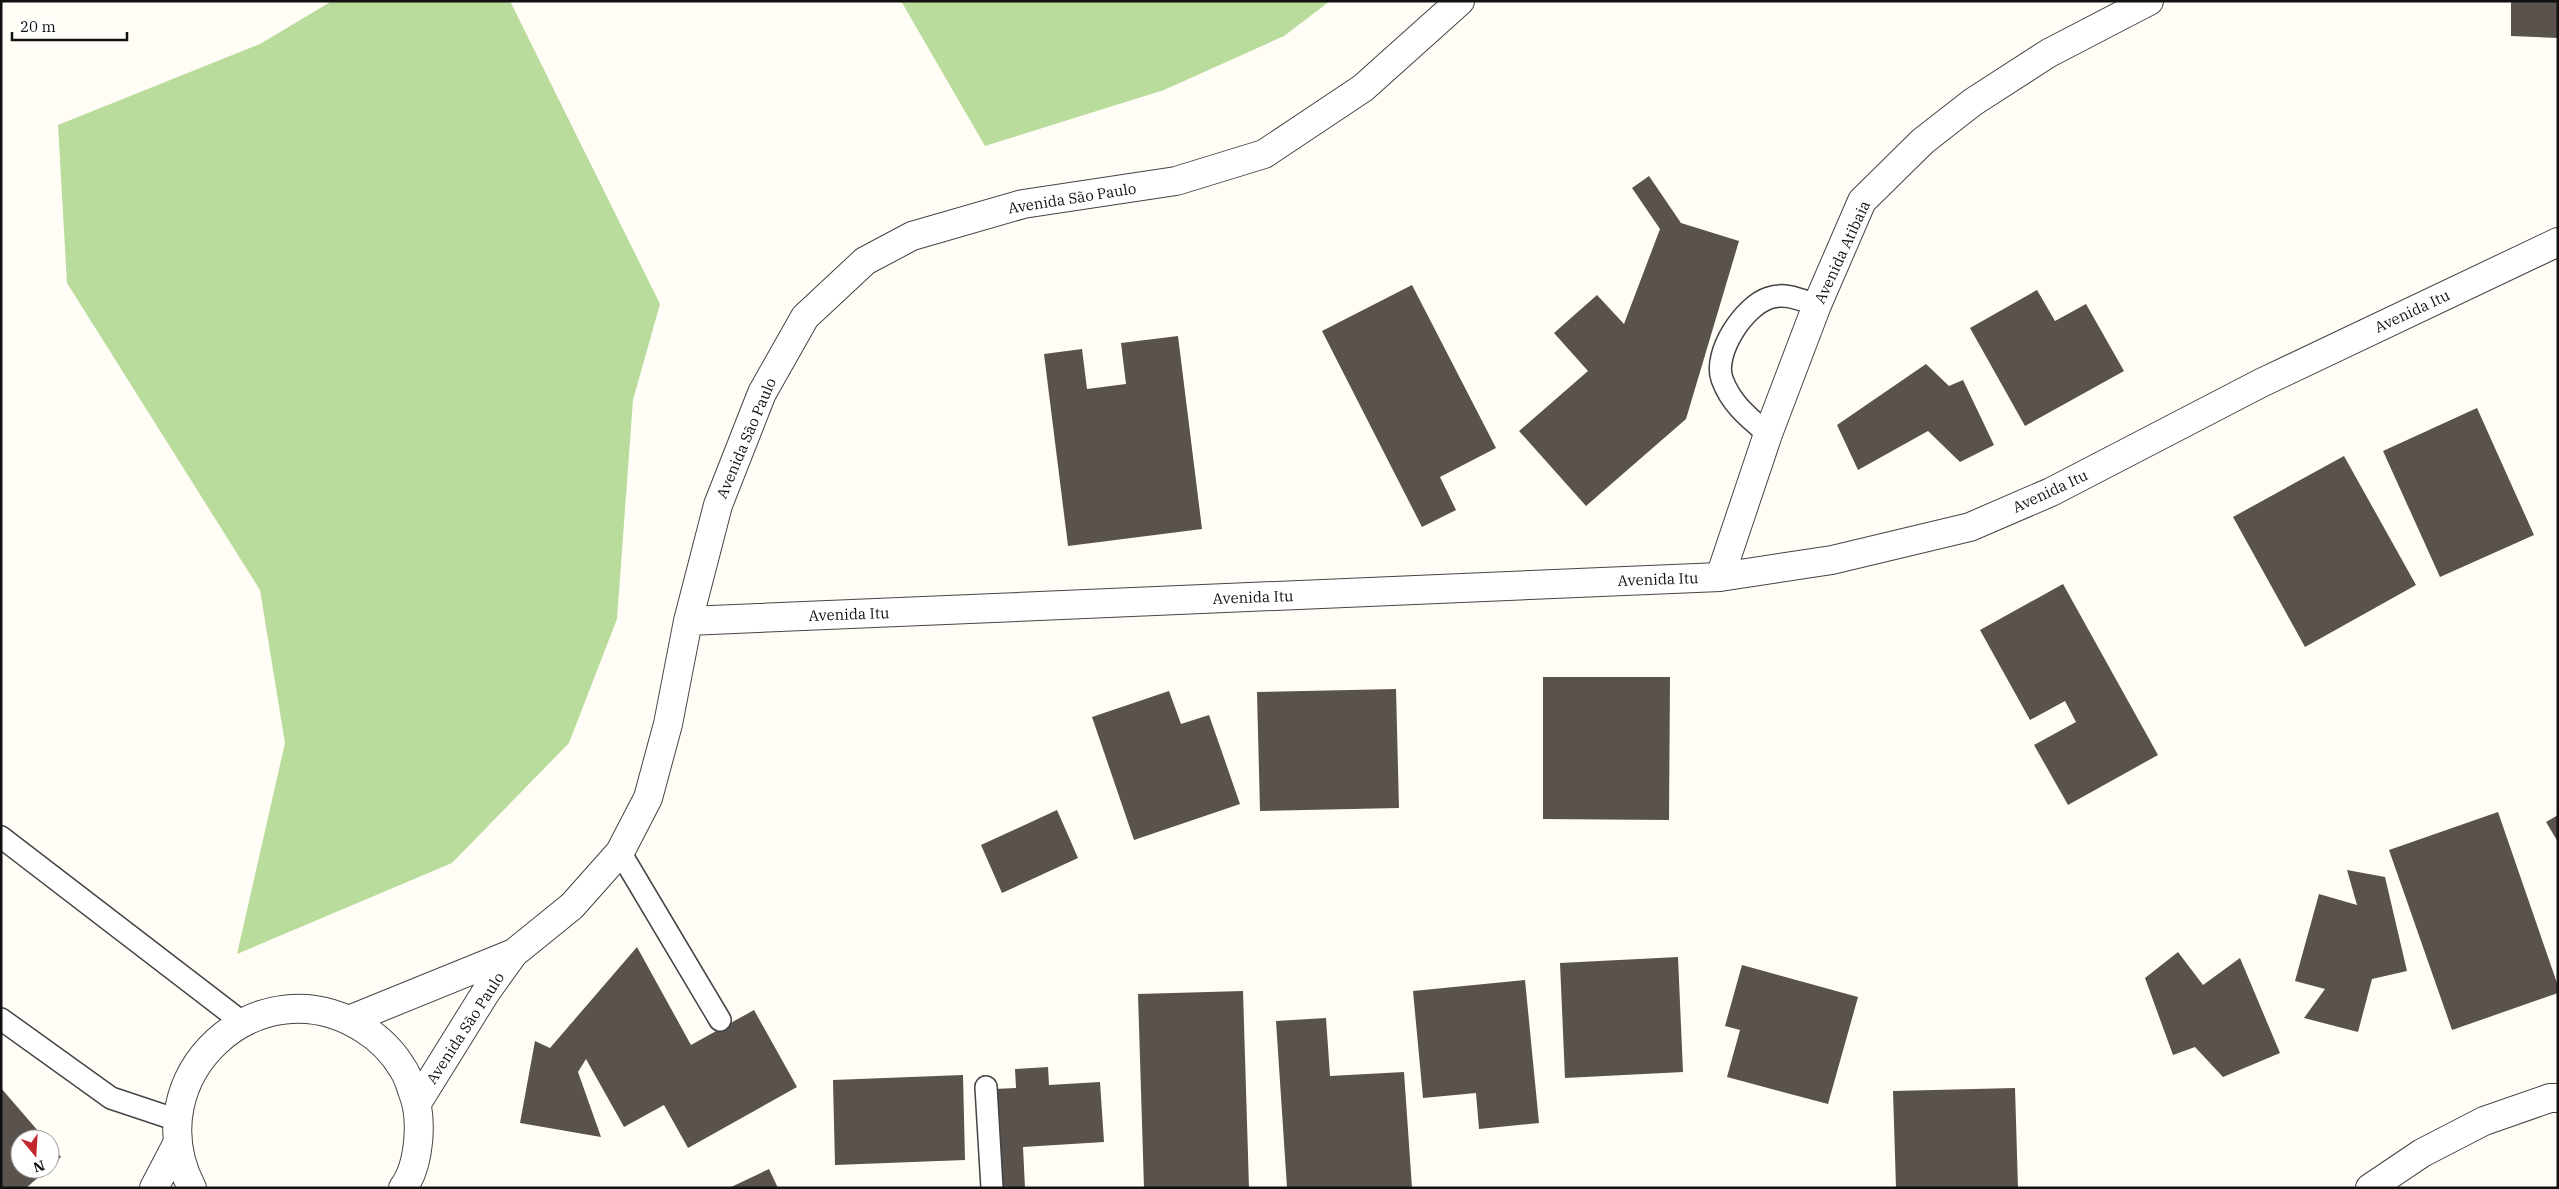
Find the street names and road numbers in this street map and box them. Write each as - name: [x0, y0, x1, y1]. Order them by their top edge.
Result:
- street label: Avenida São Paulo: [1007, 178, 1137, 218]
- street label: Avenida Atibaia: [1810, 198, 1874, 306]
- street label: Avenida Itu: [2371, 285, 2453, 337]
- street label: Avenida São Paulo: [712, 375, 780, 501]
- street label: Avenida Itu: [2009, 465, 2091, 517]
- street label: Avenida Itu: [1617, 568, 1699, 590]
- street label: Avenida Itu: [1212, 586, 1294, 608]
- street label: Avenida Itu: [808, 603, 890, 625]
- street label: Avenida São Paulo: [422, 969, 508, 1087]

